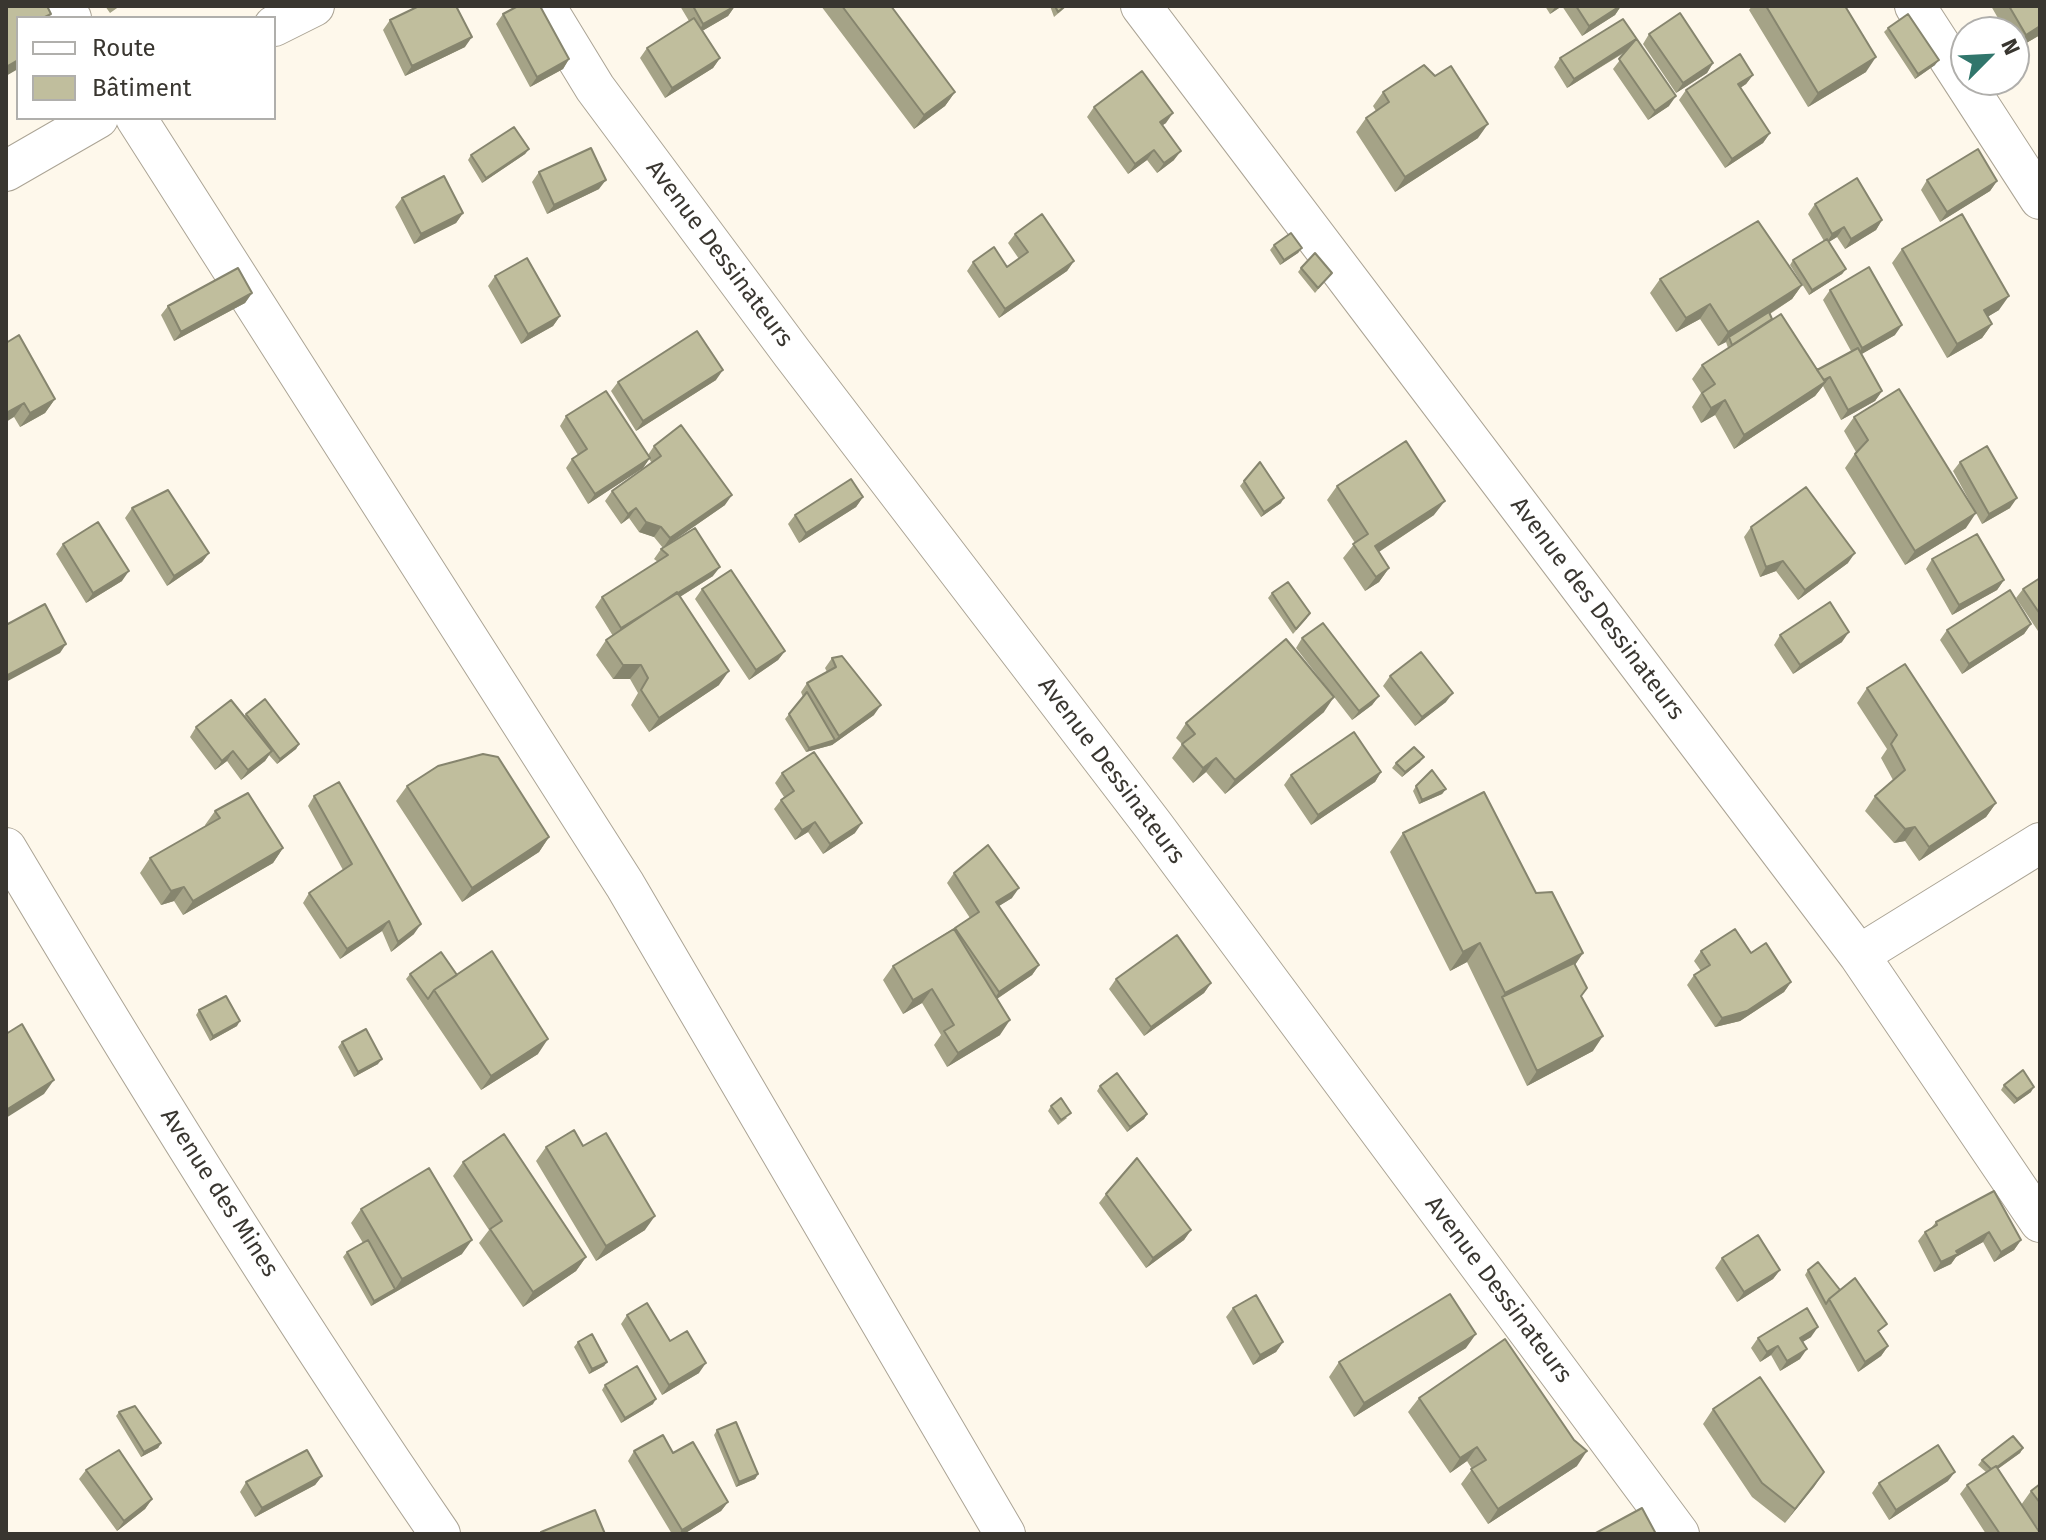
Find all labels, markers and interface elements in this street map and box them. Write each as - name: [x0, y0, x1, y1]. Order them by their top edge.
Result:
- legend: [16, 16, 276, 120]
- north arrow: [1950, 16, 2030, 96]
- text: Route: [92, 34, 156, 62]
- text: N: [1995, 35, 2026, 59]
- text: Bâtiment: [92, 74, 191, 102]
- street label: Avenue Dessinateurs: [639, 155, 799, 353]
- street label: Avenue des Dessinateurs: [1504, 492, 1690, 726]
- street label: Avenue Dessinateurs: [1031, 672, 1191, 870]
- street label: Avenue des Mines: [154, 1103, 284, 1283]
- street label: Avenue Dessinateurs: [1418, 1191, 1578, 1389]

